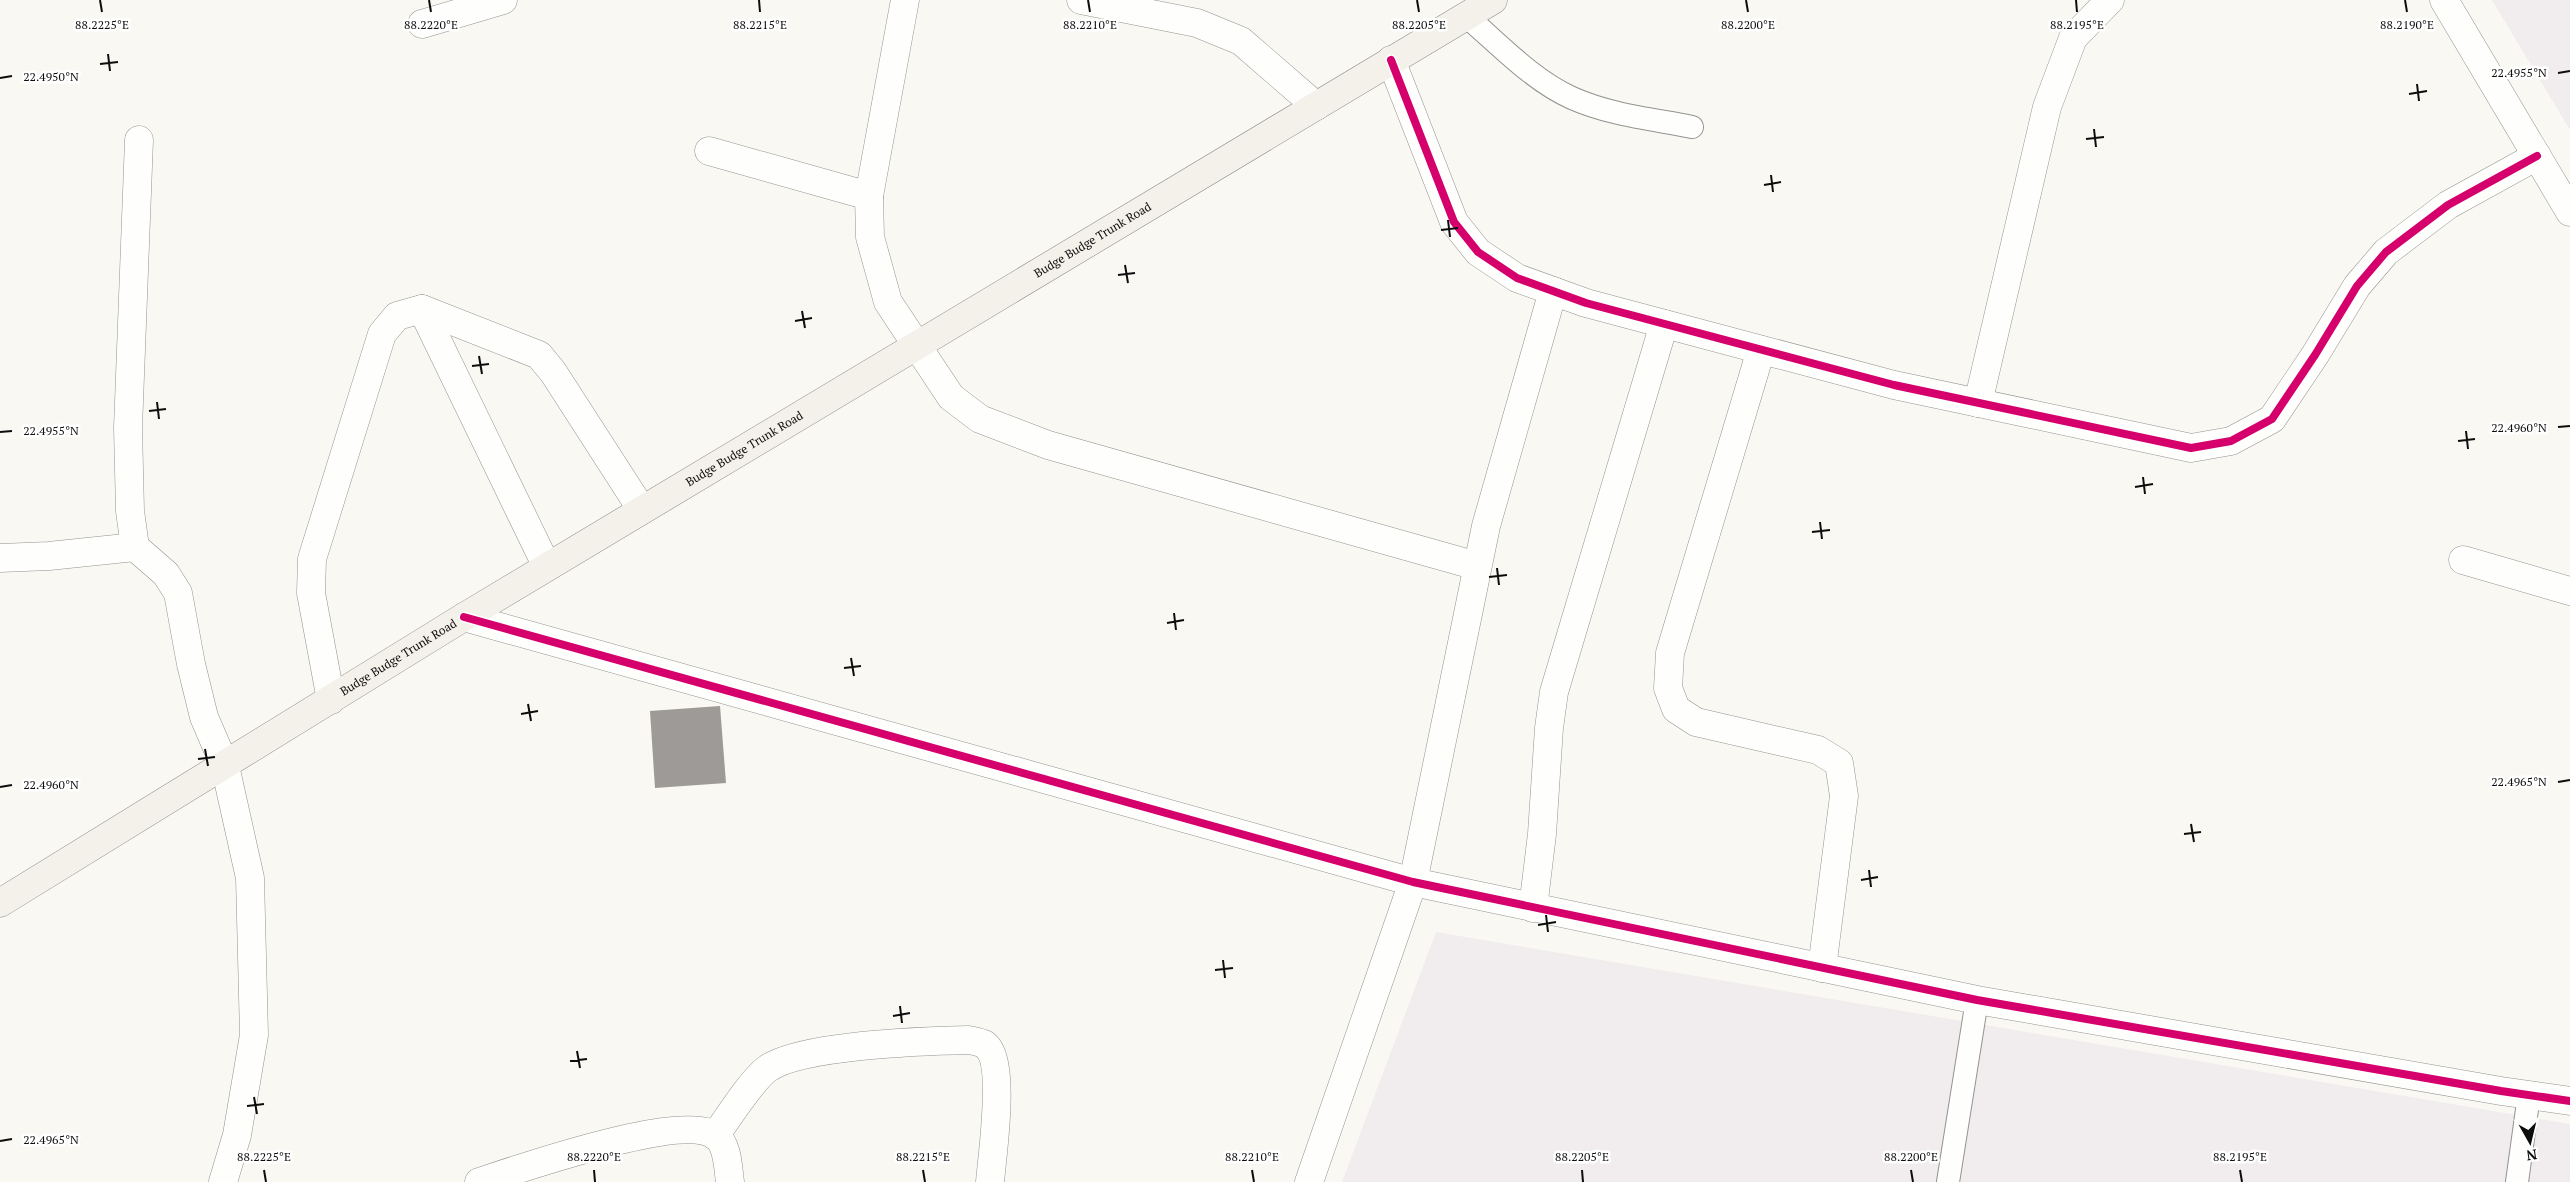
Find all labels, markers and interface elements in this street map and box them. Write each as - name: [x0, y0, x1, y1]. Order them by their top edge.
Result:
- text: 88.2225°E: [75, 17, 129, 32]
- text: 88.2220°E: [404, 17, 458, 32]
- text: 88.2215°E: [733, 17, 787, 32]
- text: 88.2210°E: [1063, 17, 1117, 32]
- text: 88.2205°E: [1392, 17, 1446, 32]
- text: 88.2200°E: [1721, 17, 1775, 32]
- text: 88.2195°E: [2050, 17, 2104, 32]
- text: 88.2190°E: [2380, 17, 2434, 32]
- text: 22.4955°N: [2491, 65, 2547, 80]
- text: 22.4950°N: [23, 69, 79, 84]
- street label: Budge Budge Trunk Road: [1031, 199, 1154, 281]
- street label: Budge Budge Trunk Road: [683, 407, 806, 489]
- text: 22.4960°N: [2491, 420, 2547, 435]
- text: 22.4955°N: [23, 423, 79, 438]
- street label: Budge Budge Trunk Road: [337, 615, 459, 699]
- text: 22.4965°N: [2491, 774, 2547, 789]
- text: 22.4960°N: [23, 777, 79, 792]
- north arrow: [2505, 1117, 2555, 1167]
- text: 22.4965°N: [23, 1132, 79, 1147]
- text: N: [2525, 1145, 2538, 1166]
- text: 88.2225°E: [237, 1149, 291, 1164]
- text: 88.2220°E: [567, 1149, 621, 1164]
- text: 88.2215°E: [896, 1149, 950, 1164]
- text: 88.2210°E: [1225, 1149, 1279, 1164]
- text: 88.2205°E: [1555, 1149, 1609, 1164]
- text: 88.2200°E: [1884, 1149, 1938, 1164]
- text: 88.2195°E: [2213, 1149, 2267, 1164]

